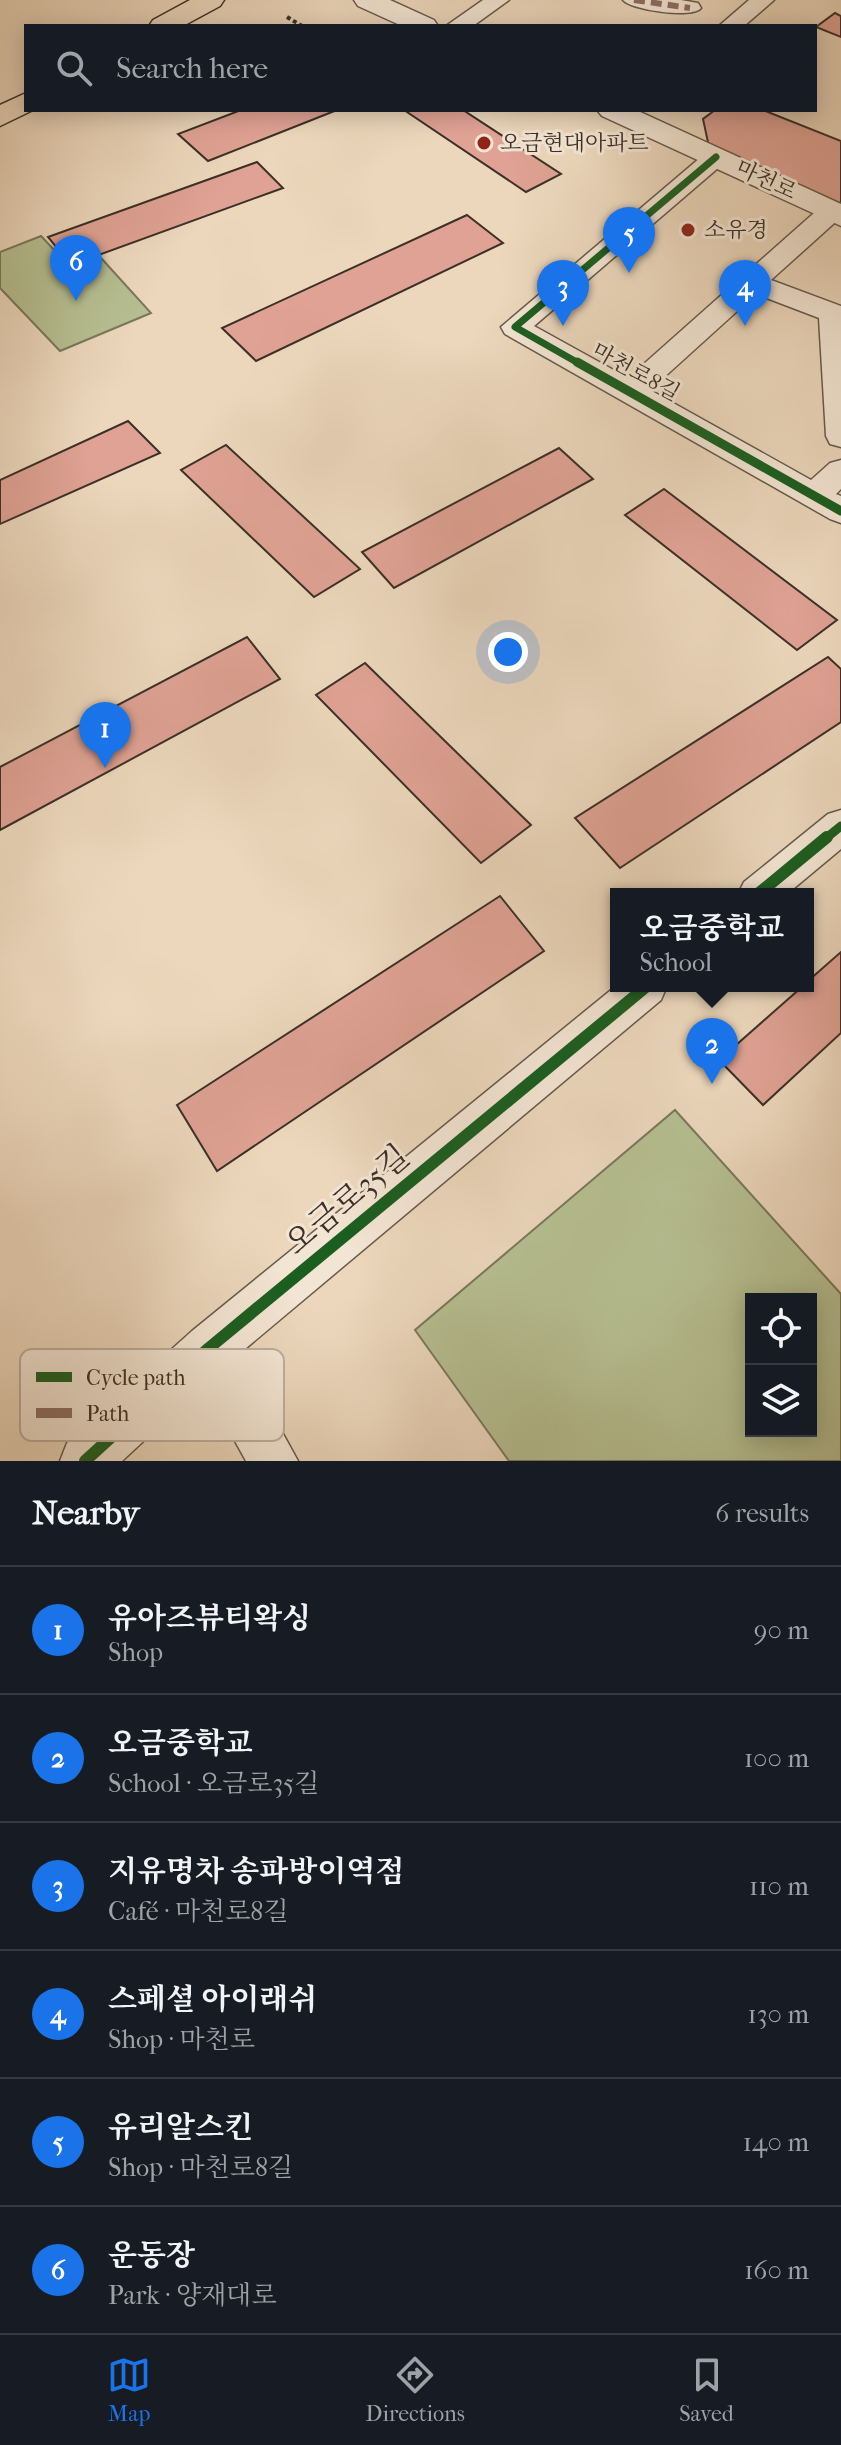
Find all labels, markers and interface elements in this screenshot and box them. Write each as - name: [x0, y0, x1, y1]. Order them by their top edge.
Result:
- search box: [24, 24, 817, 112]
- icon: search: [52, 46, 96, 90]
- text: Search here: [116, 51, 268, 86]
- place label: 오금현대아파트: [500, 130, 649, 156]
- marker: 오금현대아파트: [475, 134, 493, 152]
- street label: 마천로: [732, 155, 800, 205]
- pin: 5: [603, 207, 655, 273]
- place label: 소유경: [704, 217, 768, 243]
- marker: 소유경: [679, 221, 697, 239]
- pin: 6: [50, 235, 102, 301]
- pin: 3: [537, 260, 589, 326]
- pin: 4: [719, 260, 771, 326]
- street label: 마천로8길: [588, 337, 684, 407]
- your location: [488, 632, 528, 672]
- pin: 1: [79, 702, 131, 768]
- popup: [610, 888, 814, 992]
- text: 오금중학교: [640, 911, 784, 946]
- text: School: [640, 947, 712, 978]
- pin: 2: [686, 1018, 738, 1084]
- street label: 오금로35길: [277, 1137, 417, 1263]
- map controls: [745, 1293, 817, 1437]
- button: locate: [745, 1293, 817, 1365]
- legend: [20, 1349, 284, 1441]
- text: Cycle path: [86, 1365, 186, 1391]
- button: layers: [745, 1365, 817, 1437]
- text: Path: [86, 1401, 130, 1427]
- text: Nearby: [32, 1493, 139, 1533]
- text: 6 results: [715, 1498, 809, 1529]
- text: 유아즈뷰티왁싱: [108, 1601, 311, 1636]
- text: 1: [53, 1615, 63, 1646]
- text: 90 m: [754, 1615, 809, 1646]
- text: Shop: [108, 1637, 163, 1668]
- text: 오금중학교: [108, 1726, 253, 1761]
- text: 2: [51, 1743, 65, 1774]
- text: 100 m: [744, 1743, 809, 1774]
- text: School · 오금로35길: [108, 1768, 319, 1799]
- text: 지유명차 송파방이역점: [108, 1854, 404, 1889]
- text: 3: [53, 1871, 63, 1902]
- text: 110 m: [749, 1871, 809, 1902]
- text: Café · 마천로8길: [108, 1896, 289, 1927]
- text: 스페셜 아이래쉬: [108, 1982, 317, 2017]
- text: 4: [50, 1999, 66, 2030]
- text: 130 m: [748, 1999, 809, 2030]
- text: Shop · 마천로: [108, 2024, 255, 2055]
- text: 유리알스킨: [108, 2110, 253, 2145]
- text: 5: [52, 2127, 64, 2158]
- text: 140 m: [743, 2127, 809, 2158]
- text: Shop · 마천로8길: [108, 2152, 293, 2183]
- text: 운동장: [108, 2238, 195, 2273]
- text: 6: [51, 2255, 65, 2286]
- text: 160 m: [744, 2255, 809, 2286]
- text: Park · 양재대로: [108, 2280, 277, 2311]
- tab: Map: [107, 2353, 151, 2427]
- tab: Directions: [366, 2353, 465, 2427]
- tab: Saved: [679, 2353, 734, 2427]

